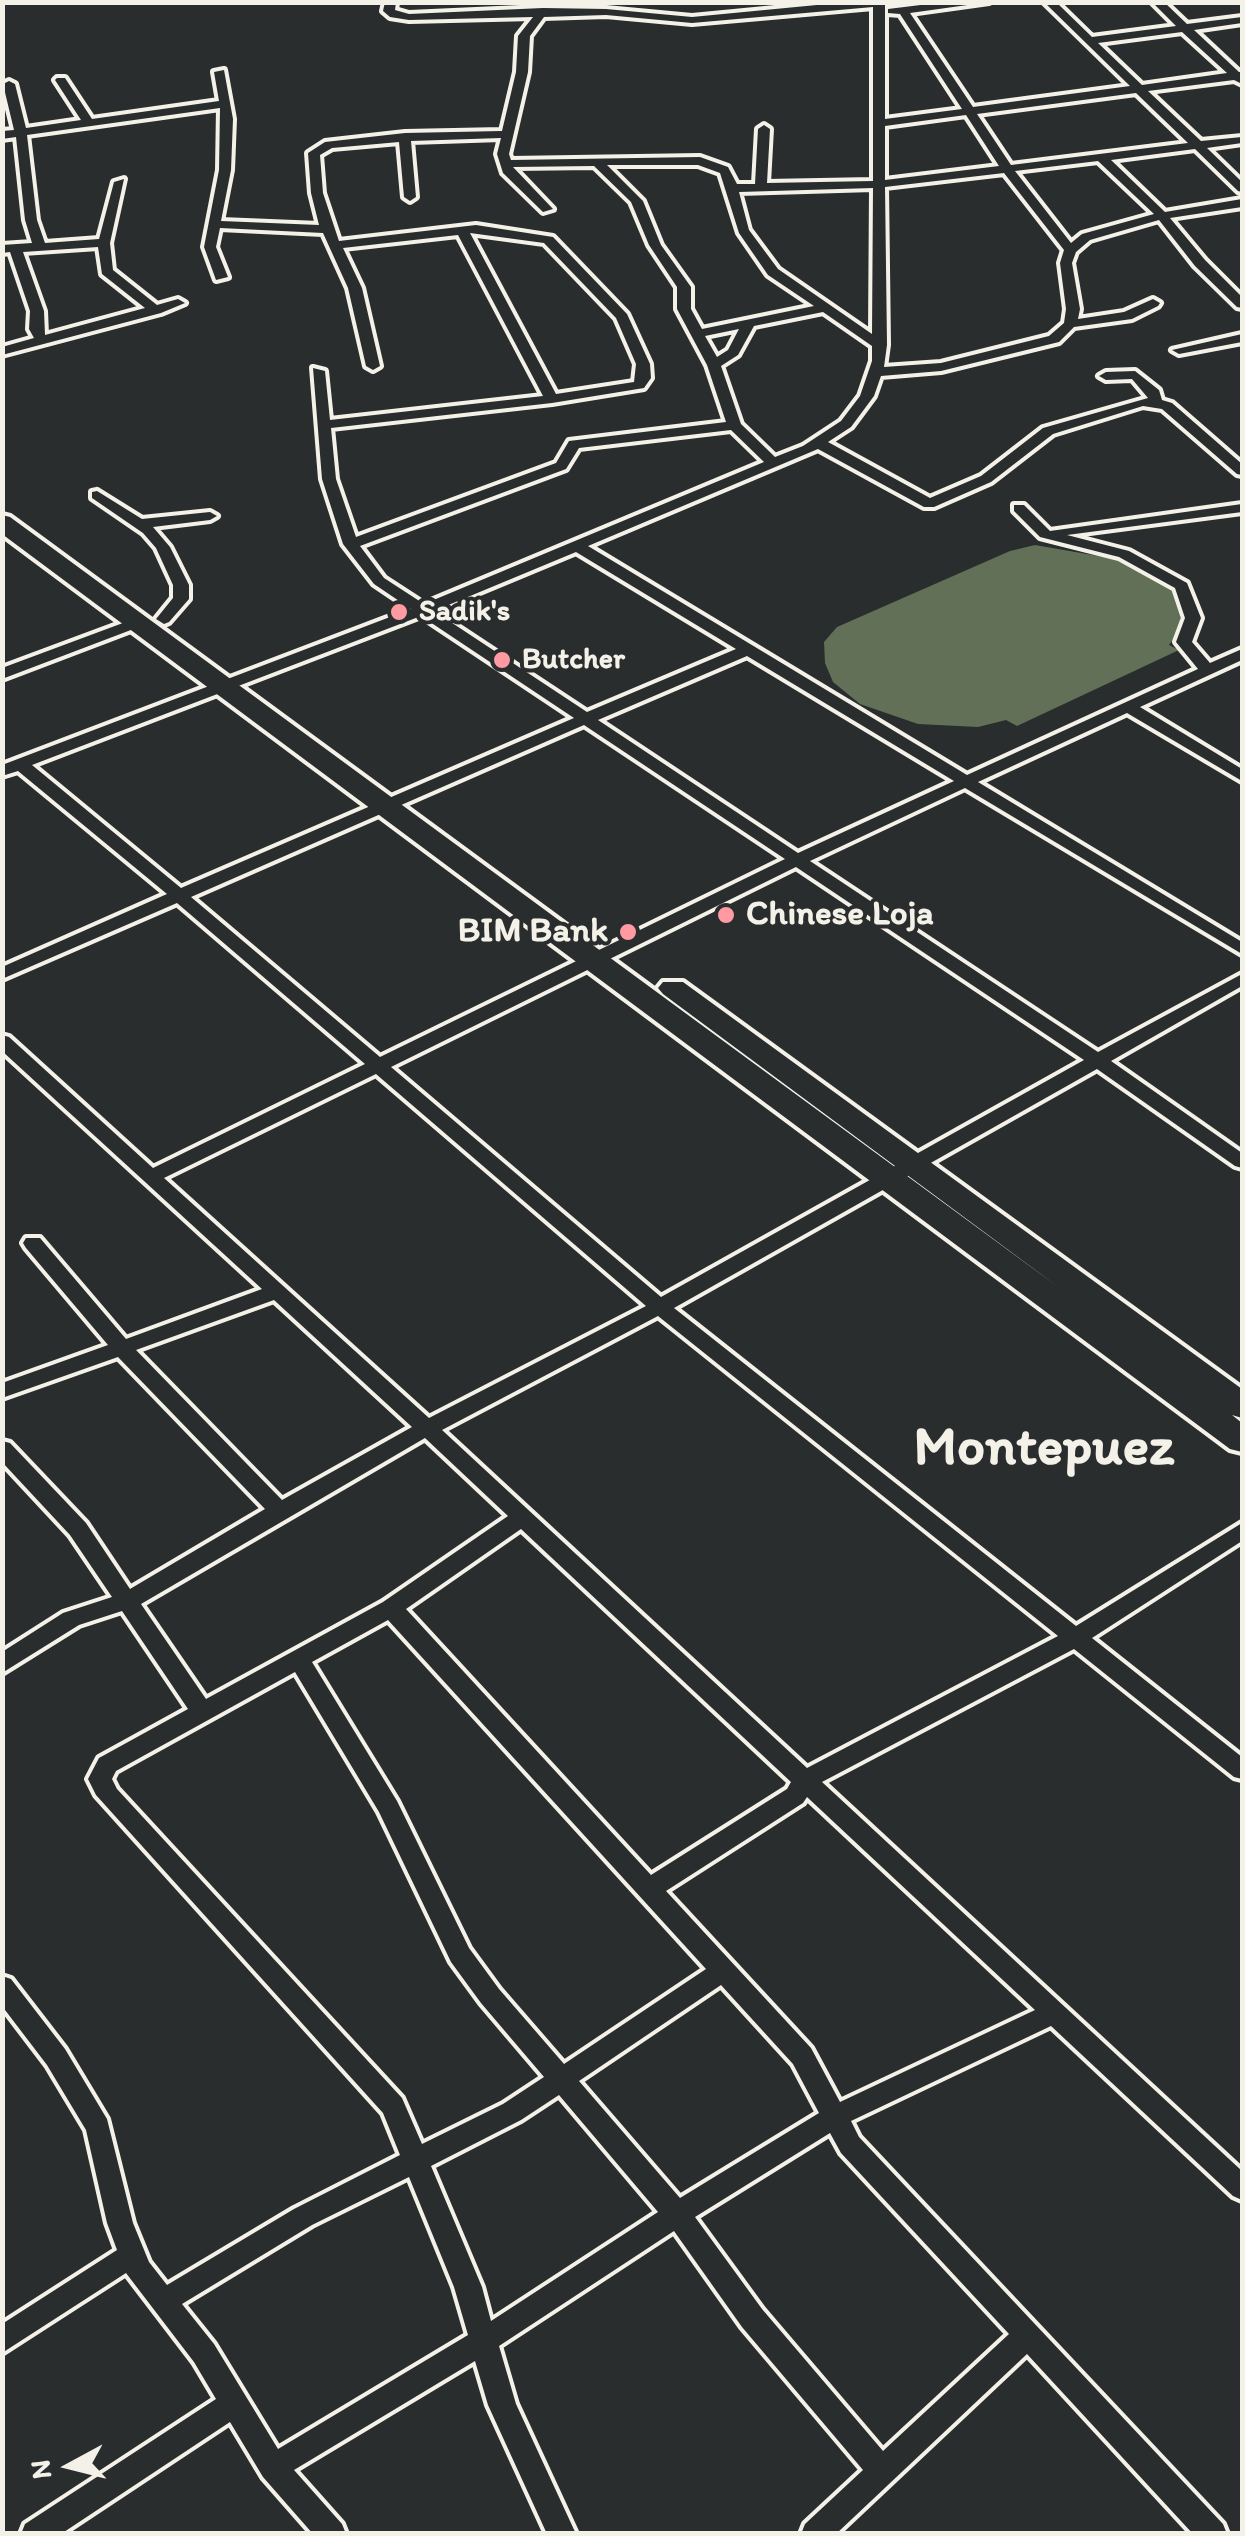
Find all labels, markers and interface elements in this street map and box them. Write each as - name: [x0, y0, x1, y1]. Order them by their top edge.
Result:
- place label: Sadik's: [419, 594, 510, 630]
- marker: Sadik's: [388, 601, 410, 623]
- place label: Butcher: [522, 642, 625, 678]
- marker: Butcher: [491, 649, 513, 671]
- place label: Chinese Loja: [746, 894, 934, 936]
- marker: Chinese Loja: [715, 904, 737, 926]
- place label: BIM Bank: [458, 911, 608, 953]
- marker: BIM Bank: [617, 921, 639, 943]
- district label: Montepuez: [914, 1417, 1174, 1483]
- north arrow: [20, 2416, 120, 2516]
- text: N: [22, 2458, 58, 2481]

